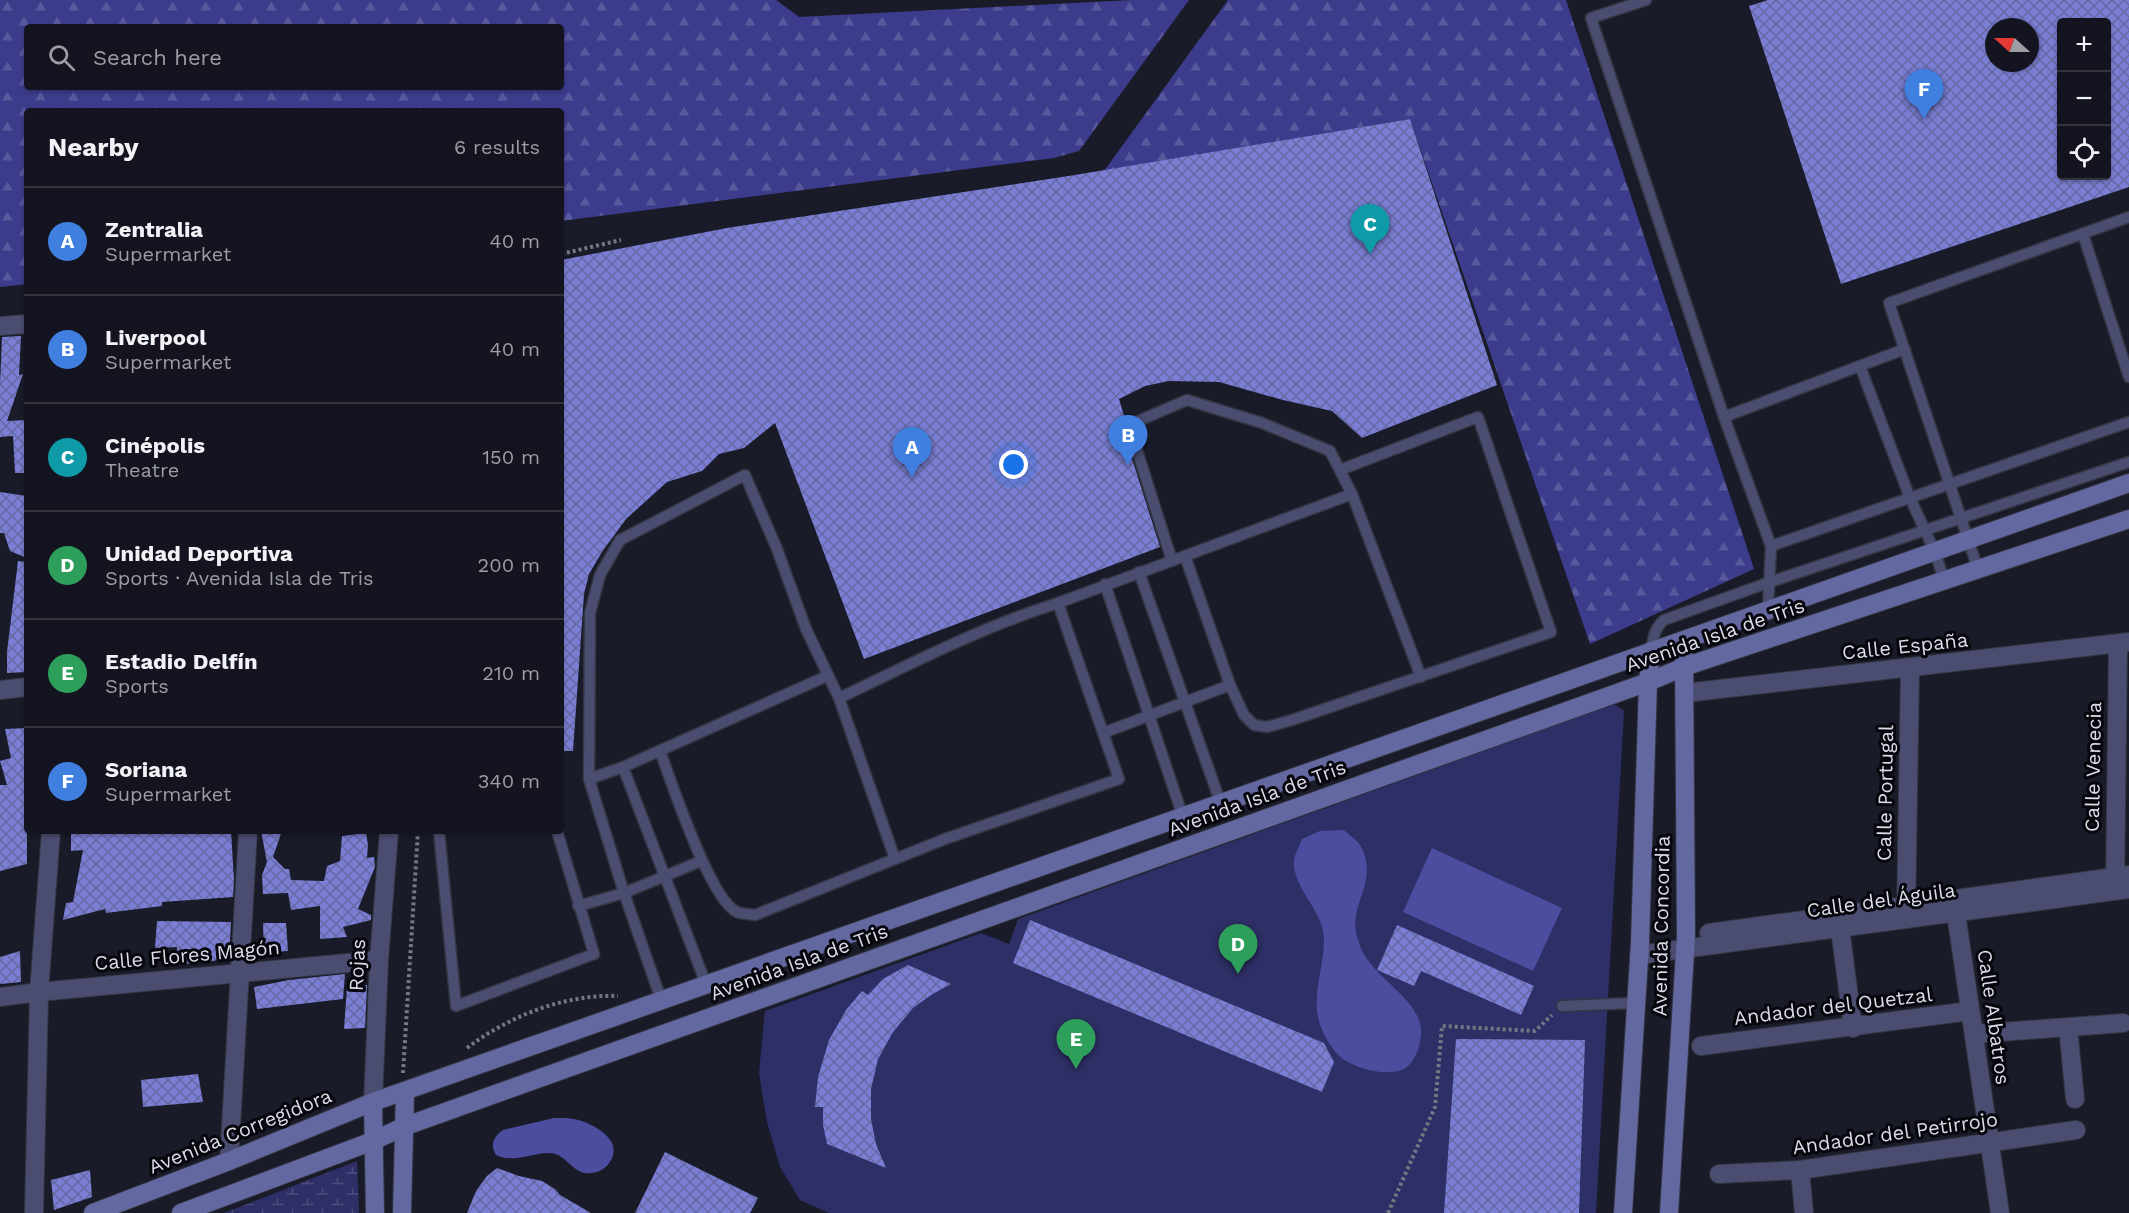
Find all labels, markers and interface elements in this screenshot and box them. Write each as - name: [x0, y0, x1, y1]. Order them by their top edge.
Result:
- north arrow: [1985, 18, 2039, 72]
- map controls: [2057, 18, 2111, 180]
- button: +: [2057, 18, 2111, 72]
- search box: [24, 24, 564, 90]
- icon: search: [45, 41, 78, 74]
- text: Search here: [93, 45, 222, 70]
- pin: F: [1904, 70, 1944, 119]
- button: −: [2057, 72, 2111, 126]
- button: locate: [2057, 126, 2111, 180]
- text: Nearby: [48, 132, 139, 162]
- text: 6 results: [454, 135, 540, 159]
- pin: C: [1350, 204, 1390, 254]
- text: Zentralia: [105, 217, 203, 242]
- text: A: [61, 229, 74, 253]
- text: 40 m: [489, 229, 540, 253]
- text: Supermarket: [105, 242, 231, 266]
- text: Liverpool: [105, 325, 206, 350]
- text: B: [61, 337, 74, 361]
- text: 40 m: [489, 337, 540, 361]
- text: Supermarket: [105, 350, 231, 374]
- pin: B: [1108, 416, 1148, 465]
- pin: A: [892, 428, 932, 477]
- text: Cinépolis: [105, 433, 205, 458]
- text: C: [61, 445, 74, 469]
- text: 150 m: [482, 445, 540, 469]
- your location: [999, 450, 1028, 479]
- text: Theatre: [105, 458, 179, 482]
- text: Unidad Deportiva: [105, 541, 293, 566]
- text: D: [60, 553, 75, 577]
- text: 200 m: [478, 553, 540, 577]
- text: Sports · Avenida Isla de Tris: [105, 566, 374, 590]
- street label: Avenida Isla de Tris: [1622, 593, 1808, 677]
- street label: Calle España: [1841, 627, 1969, 665]
- text: Estadio Delfín: [105, 649, 258, 674]
- text: E: [61, 661, 74, 685]
- text: 210 m: [482, 661, 540, 685]
- text: Sports: [105, 674, 169, 698]
- street label: Calle Venecia: [2080, 702, 2106, 832]
- street label: Calle Portugal: [1872, 725, 1898, 861]
- street label: Avenida Isla de Tris: [1165, 755, 1349, 841]
- text: Soriana: [105, 757, 187, 782]
- text: F: [61, 769, 74, 793]
- text: 340 m: [478, 769, 540, 793]
- text: Supermarket: [105, 782, 231, 806]
- street label: Avenida Concordia: [1647, 835, 1675, 1017]
- street label: Calle del Águila: [1805, 878, 1957, 922]
- street label: Avenida Isla de Tris: [707, 919, 891, 1005]
- pin: D: [1218, 924, 1258, 974]
- street label: Calle Flores Magón: [93, 935, 281, 975]
- street label: Rojas: [344, 938, 370, 992]
- street label: Calle Albatros: [1973, 948, 2015, 1086]
- street label: Andador del Quetzal: [1732, 982, 1934, 1030]
- pin: E: [1056, 1020, 1096, 1069]
- street label: Avenida Corregidora: [145, 1083, 335, 1179]
- street label: Andador del Petirrojo: [1791, 1107, 1999, 1159]

